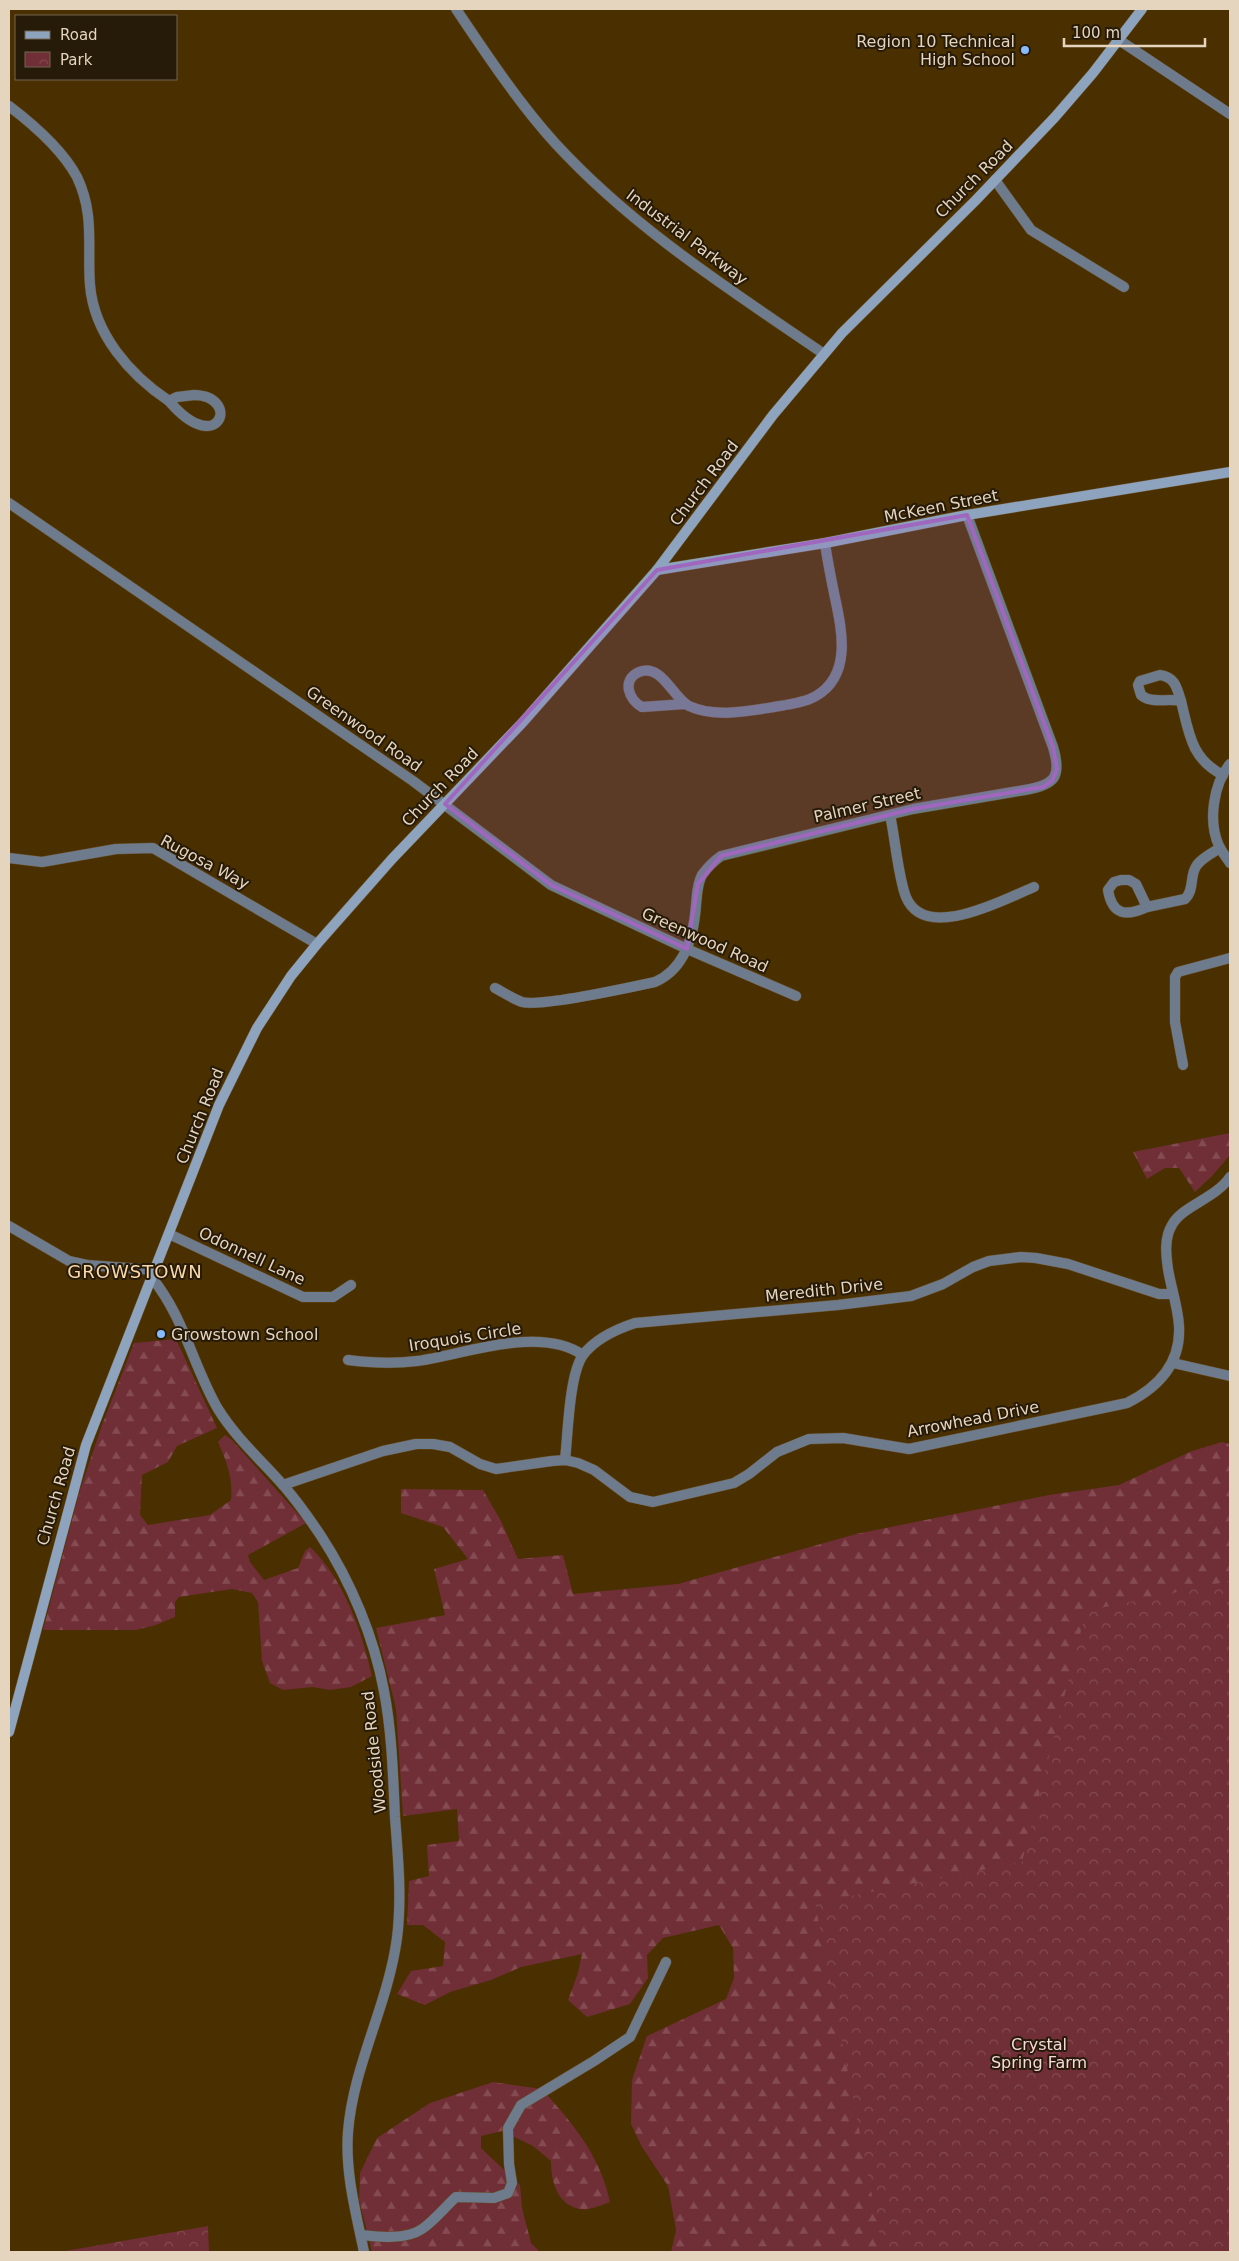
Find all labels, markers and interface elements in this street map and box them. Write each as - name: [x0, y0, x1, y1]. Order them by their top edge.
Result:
- legend: [15, 15, 178, 80]
- scale bar: [1064, 15, 1205, 47]
- text: 100 m: [1072, 24, 1120, 42]
- text: Road: [60, 26, 98, 44]
- place label: Region 10 Technical High School: [856, 32, 1015, 69]
- marker: Region 10 Technical High School: [1019, 44, 1031, 56]
- text: Park: [60, 51, 93, 69]
- street label: Church Road: [931, 136, 1017, 222]
- street label: Industrial Parkway: [623, 185, 751, 289]
- street label: Church Road: [666, 437, 742, 529]
- street label: McKeen Street: [882, 486, 1000, 526]
- street label: Greenwood Road: [303, 682, 425, 776]
- street label: Church Road: [398, 744, 482, 830]
- street label: Palmer Street: [812, 783, 922, 827]
- street label: Rugosa Way: [157, 831, 253, 893]
- street label: Greenwood Road: [639, 904, 771, 976]
- street label: Church Road: [172, 1065, 228, 1167]
- street label: Odonnell Lane: [196, 1223, 308, 1289]
- district label: GROWSTOWN: [67, 1261, 203, 1282]
- street label: Meredith Drive: [764, 1274, 884, 1306]
- street label: Iroquois Circle: [407, 1319, 523, 1355]
- place label: Growstown School: [171, 1325, 318, 1344]
- marker: Growstown School: [155, 1328, 167, 1340]
- street label: Arrowhead Drive: [905, 1397, 1041, 1441]
- street label: Church Road: [33, 1444, 79, 1548]
- street label: Woodside Road: [358, 1690, 390, 1814]
- park label: Crystal Spring Farm: [991, 2035, 1087, 2072]

